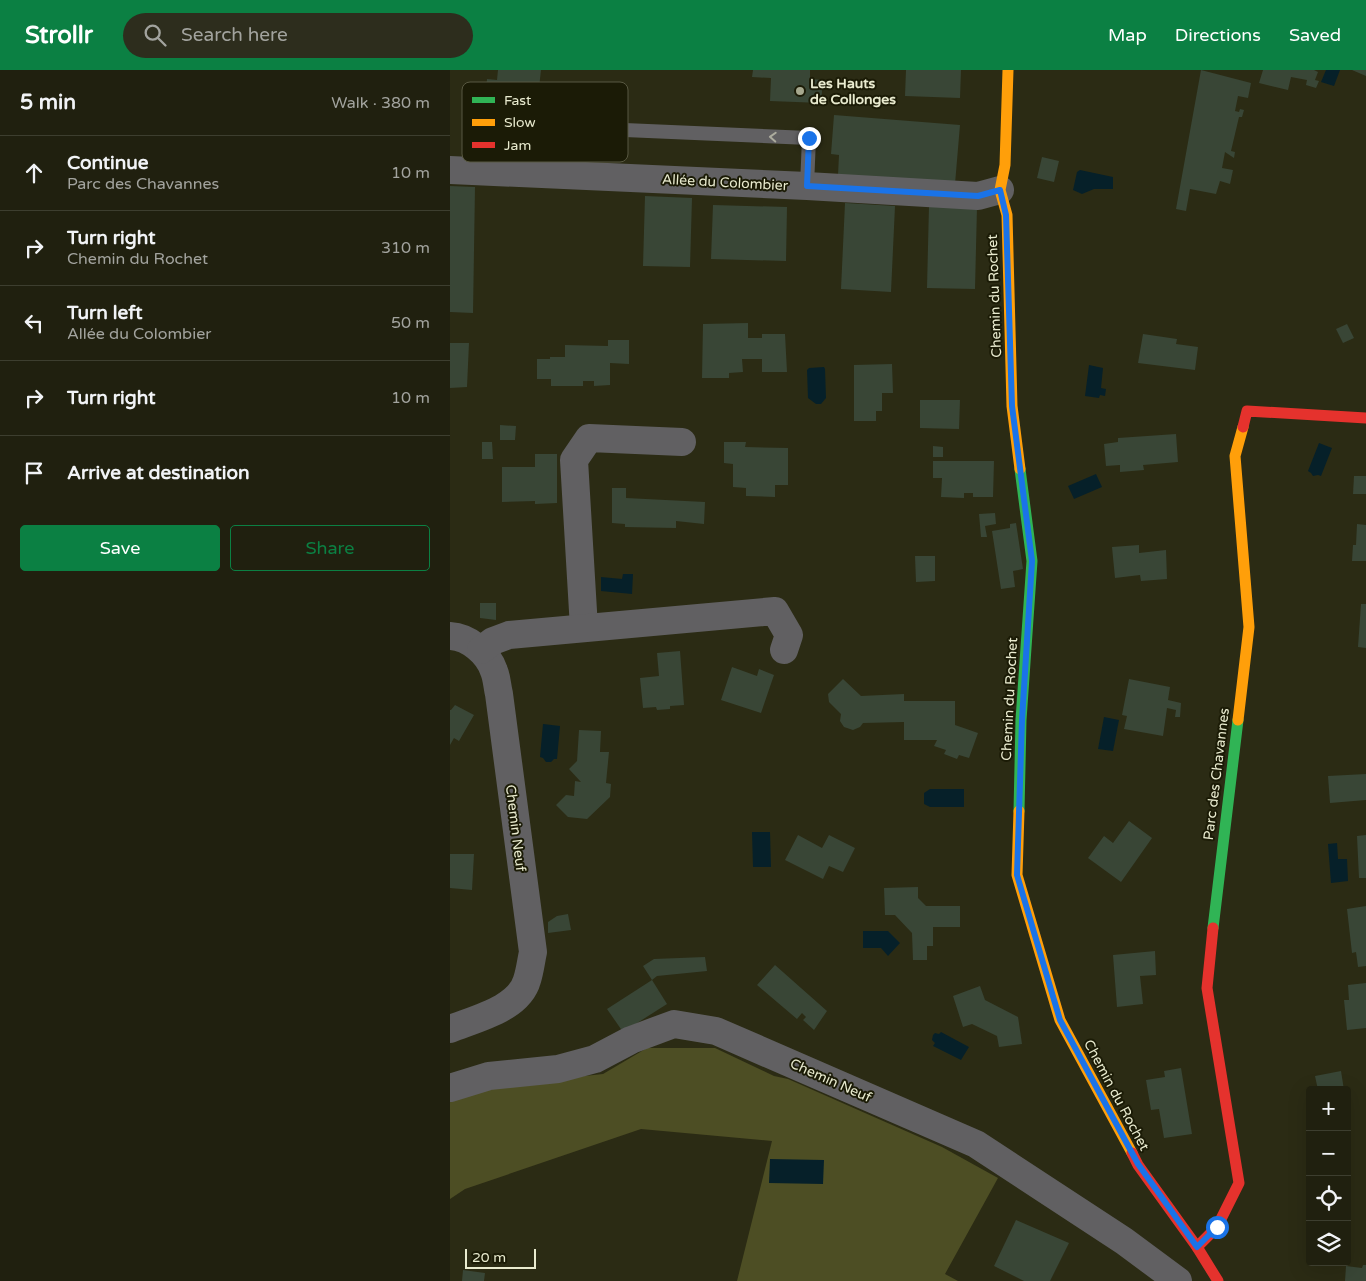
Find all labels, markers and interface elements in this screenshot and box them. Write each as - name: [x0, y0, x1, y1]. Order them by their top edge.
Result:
- search box: [123, 13, 473, 58]
- text: Strollr: [25, 21, 93, 50]
- icon: search: [141, 21, 169, 49]
- text: Search here: [181, 24, 288, 46]
- text: Map: [1108, 24, 1147, 46]
- text: Directions: [1175, 24, 1261, 46]
- text: Saved: [1289, 24, 1341, 46]
- place label: Les Hauts de Collonges: [810, 75, 896, 108]
- legend: [462, 82, 628, 162]
- marker: Les Hauts de Collonges: [794, 85, 806, 97]
- text: 5 min: [20, 90, 76, 115]
- text: Fast: [504, 92, 532, 109]
- text: Walk · 380 m: [331, 93, 430, 113]
- text: Slow: [504, 114, 536, 131]
- route end: [798, 127, 821, 150]
- one-way arrow: [768, 131, 776, 142]
- text: Jam: [504, 137, 531, 154]
- text: Continue: [67, 152, 149, 174]
- icon: ahead: [20, 159, 48, 187]
- text: 10 m: [391, 163, 430, 183]
- street label: Allée du Colombier: [661, 171, 789, 194]
- text: Parc des Chavannes: [67, 174, 219, 194]
- text: Turn right: [67, 227, 155, 249]
- street label: Chemin du Rochet: [984, 233, 1005, 358]
- icon: right: [20, 234, 48, 262]
- text: 310 m: [381, 238, 430, 258]
- text: Chemin du Rochet: [67, 249, 208, 269]
- text: Turn left: [67, 302, 143, 324]
- icon: left: [20, 309, 48, 337]
- text: 50 m: [391, 313, 430, 333]
- text: Allée du Colombier: [67, 324, 211, 344]
- icon: right: [20, 384, 48, 412]
- text: Turn right: [67, 387, 155, 409]
- text: 10 m: [391, 388, 430, 408]
- icon: arrive: [20, 459, 48, 487]
- text: Arrive at destination: [67, 462, 250, 484]
- button: Save: [20, 525, 220, 571]
- button: Share: [230, 525, 430, 571]
- street label: Chemin du Rochet: [998, 636, 1021, 761]
- street label: Parc des Chavannes: [1200, 707, 1233, 841]
- street label: Chemin Neuf: [502, 784, 529, 873]
- street label: Chemin du Rochet: [1080, 1037, 1153, 1154]
- street label: Chemin Neuf: [787, 1055, 875, 1106]
- map controls: [1306, 1086, 1351, 1266]
- button: +: [1306, 1086, 1351, 1131]
- button: −: [1306, 1131, 1351, 1176]
- button: locate: [1306, 1176, 1351, 1221]
- route start: [1206, 1216, 1229, 1239]
- button: layers: [1306, 1221, 1351, 1266]
- scale bar: [465, 1246, 536, 1269]
- text: 20 m: [472, 1249, 506, 1266]

